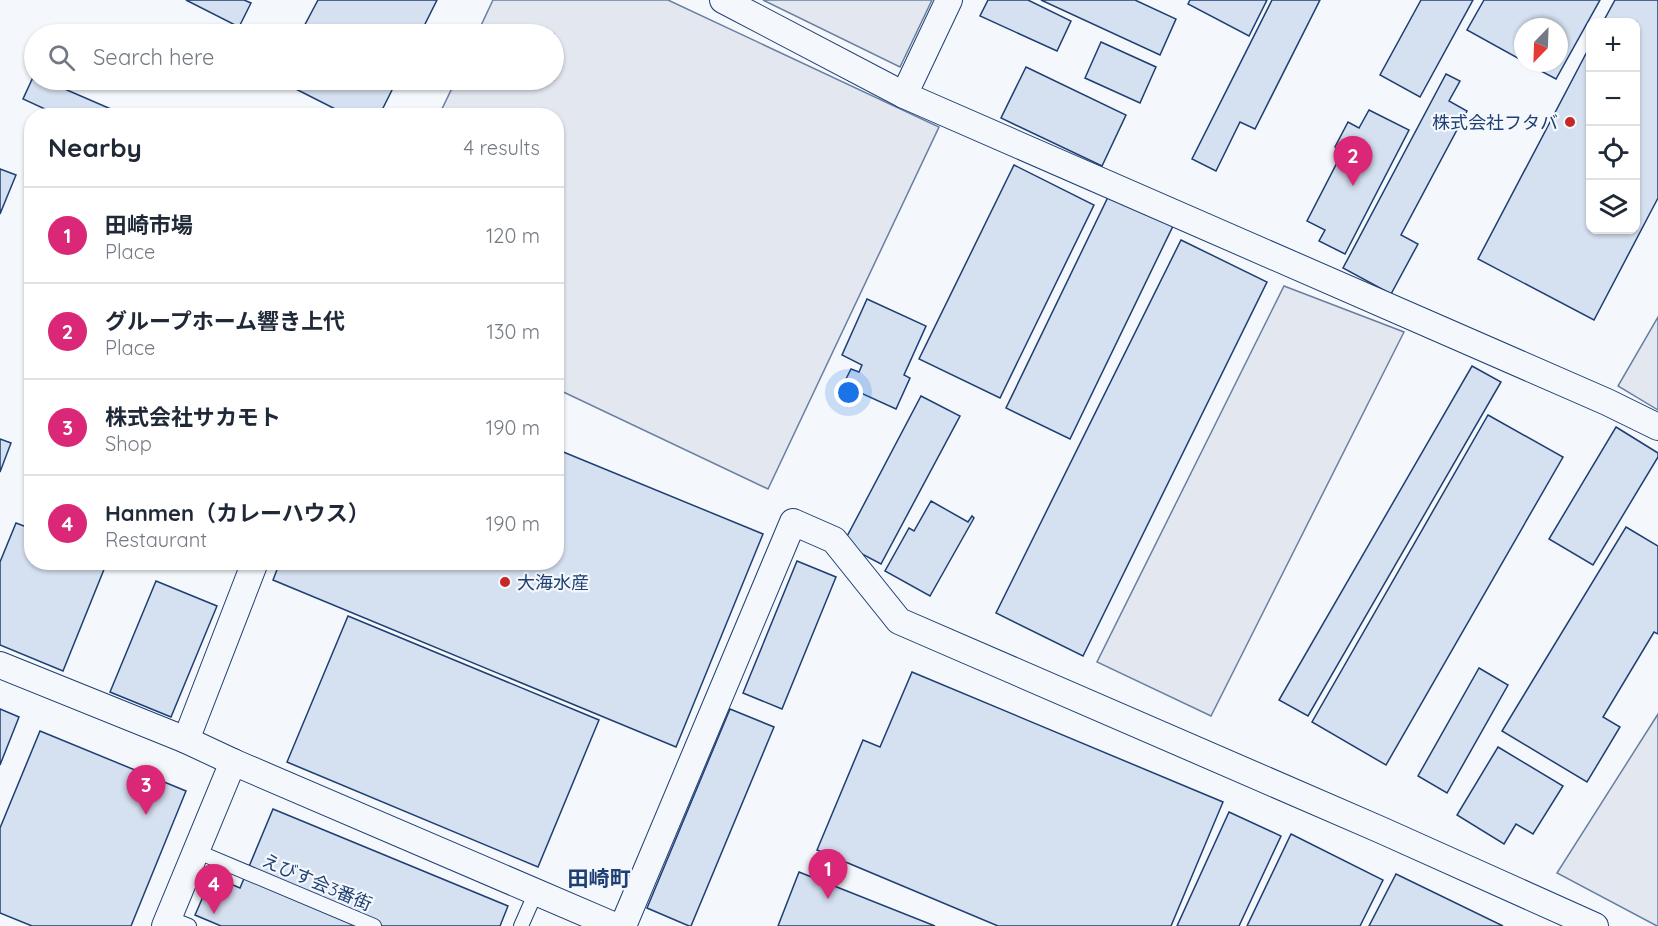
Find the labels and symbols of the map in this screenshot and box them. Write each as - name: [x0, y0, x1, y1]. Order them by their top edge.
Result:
- north arrow: [1514, 18, 1568, 72]
- place label: 株式会社フタバ: [1432, 111, 1558, 134]
- marker: 株式会社フタバ: [1563, 115, 1577, 129]
- pin: 2: [1334, 136, 1372, 186]
- your location: [834, 378, 863, 407]
- place label: 大海水産: [517, 571, 589, 594]
- marker: 大海水産: [498, 575, 512, 589]
- pin: 3: [126, 766, 166, 815]
- street label: えびす会3番街: [258, 848, 376, 916]
- pin: 1: [808, 850, 848, 899]
- pin: 4: [194, 864, 234, 914]
- district label: 田崎町: [568, 865, 631, 891]

